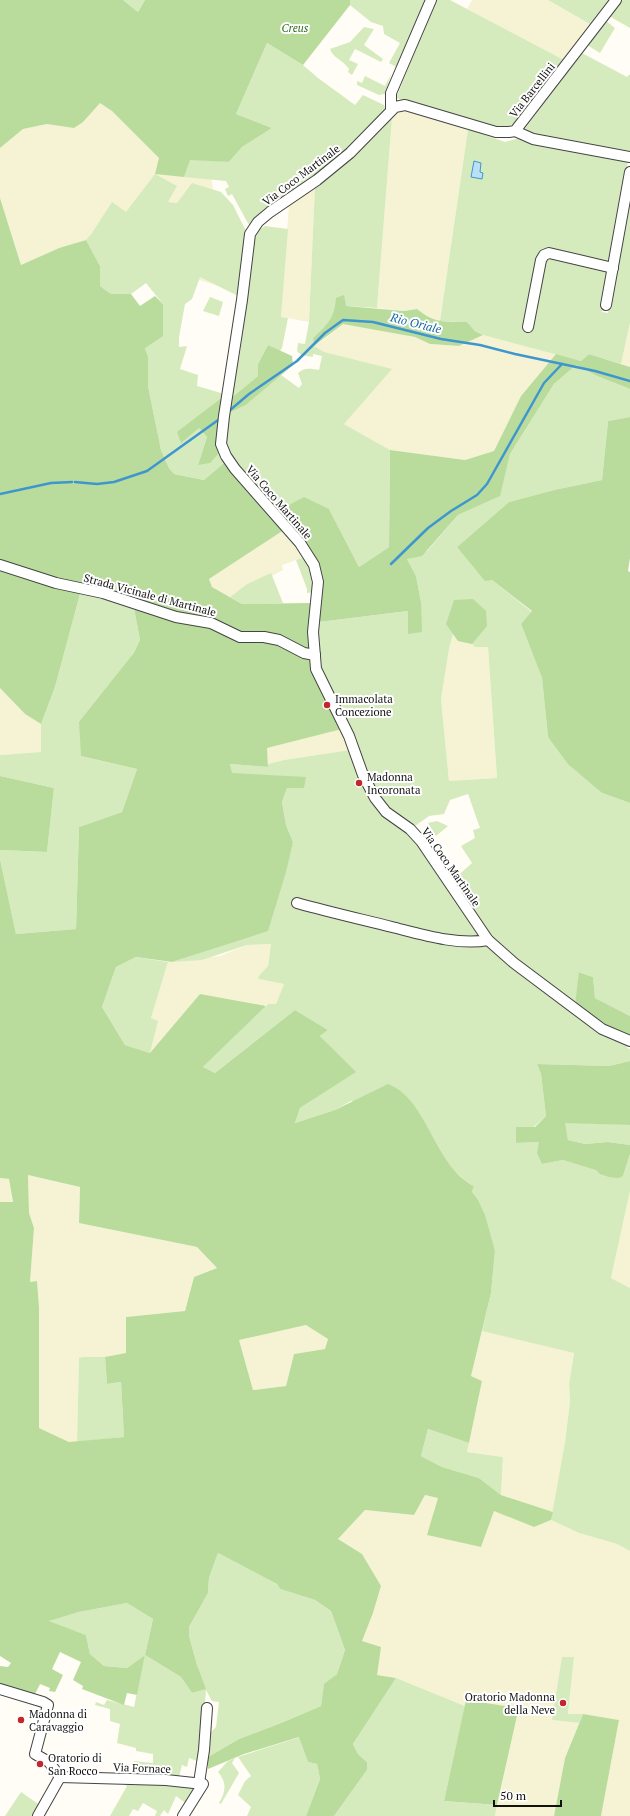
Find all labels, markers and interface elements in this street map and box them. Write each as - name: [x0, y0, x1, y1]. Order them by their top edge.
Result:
- park label: Creus: [282, 21, 309, 35]
- street label: Via Barcellini: [506, 60, 558, 120]
- street label: Via Coco Martinale: [260, 141, 343, 209]
- water label: Rio Oriale: [388, 309, 444, 337]
- street label: Via Coco Martinale: [243, 462, 315, 542]
- street label: Strada Vicinale di Martinale: [82, 571, 218, 620]
- place label: Immacolata Concezione: [335, 692, 393, 719]
- marker: Immacolata Concezione: [322, 700, 332, 710]
- place label: Madonna Incoronata: [367, 770, 421, 797]
- marker: Madonna Incoronata: [354, 778, 364, 788]
- street label: Via Coco Martinale: [419, 825, 484, 910]
- place label: Oratorio Madonna della Neve: [465, 1690, 555, 1717]
- marker: Oratorio Madonna della Neve: [558, 1698, 568, 1708]
- place label: Madonna di Caravaggio: [29, 1707, 87, 1734]
- marker: Madonna di Caravaggio: [16, 1715, 26, 1725]
- place label: Oratorio di San Rocco: [48, 1751, 102, 1778]
- marker: Oratorio di San Rocco: [35, 1759, 45, 1769]
- street label: Via Fornace: [113, 1760, 172, 1776]
- scale bar: [494, 1782, 561, 1808]
- text: 50 m: [500, 1788, 527, 1803]

